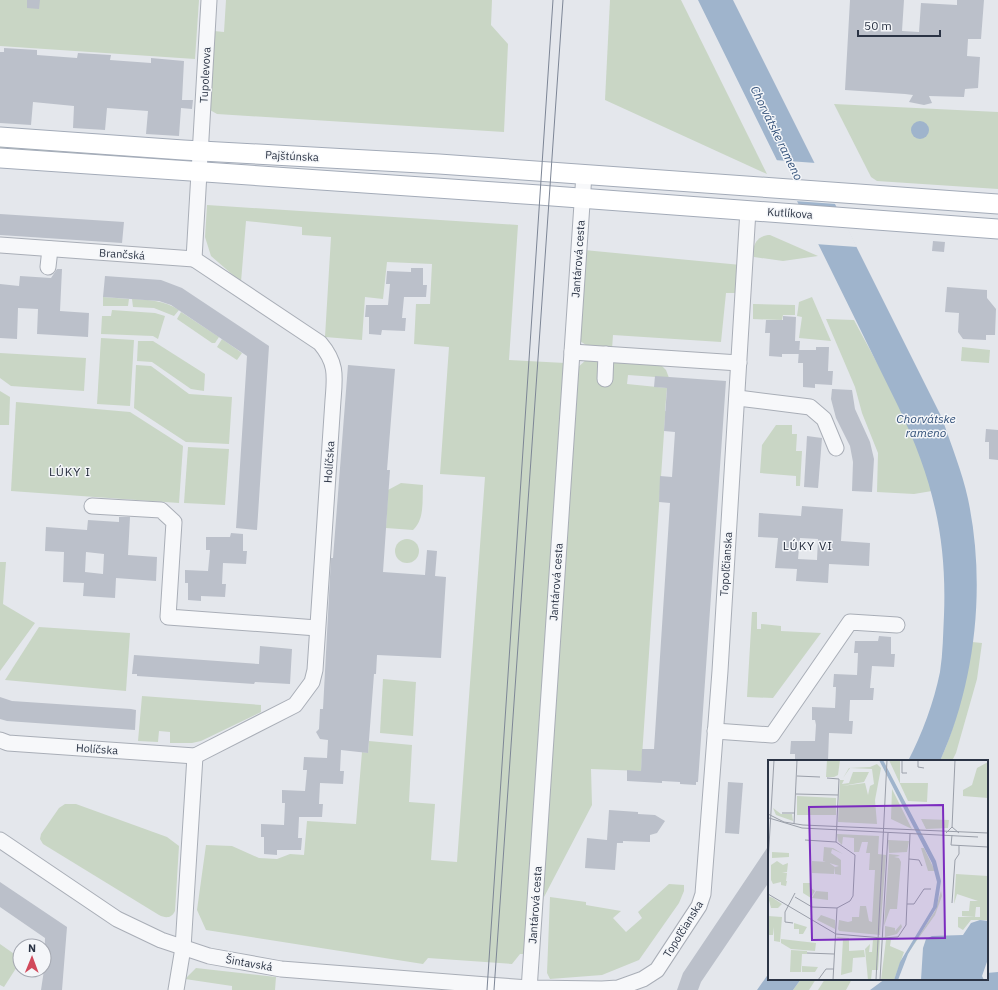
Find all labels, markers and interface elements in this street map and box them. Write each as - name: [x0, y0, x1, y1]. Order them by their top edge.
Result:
- scale bar: [858, 12, 940, 38]
- text: 50 m: [864, 18, 892, 33]
- street label: Tupolevova: [197, 47, 213, 103]
- water label: Chorvátske rameno: [748, 83, 807, 183]
- street label: Pajštúnska: [265, 148, 319, 164]
- street label: Kutlíkova: [767, 204, 813, 222]
- street label: Jantárová cesta: [568, 220, 588, 298]
- street label: Brančská: [99, 245, 145, 263]
- water label: Chorvátske rameno: [896, 411, 956, 440]
- street label: Holíčska: [321, 440, 337, 484]
- district label: LÚKY I: [49, 464, 91, 479]
- street label: Topoľčianska: [717, 531, 735, 597]
- district label: LÚKY VI: [783, 538, 833, 553]
- street label: Jantárová cesta: [546, 543, 566, 621]
- street label: Holíčska: [75, 741, 119, 757]
- inset map: [768, 760, 988, 980]
- street label: Jantárová cesta: [525, 866, 545, 944]
- street label: Topoľčianska: [660, 898, 706, 960]
- north arrow: [12, 938, 52, 978]
- text: N: [28, 941, 36, 955]
- street label: Šintavská: [224, 952, 274, 974]

